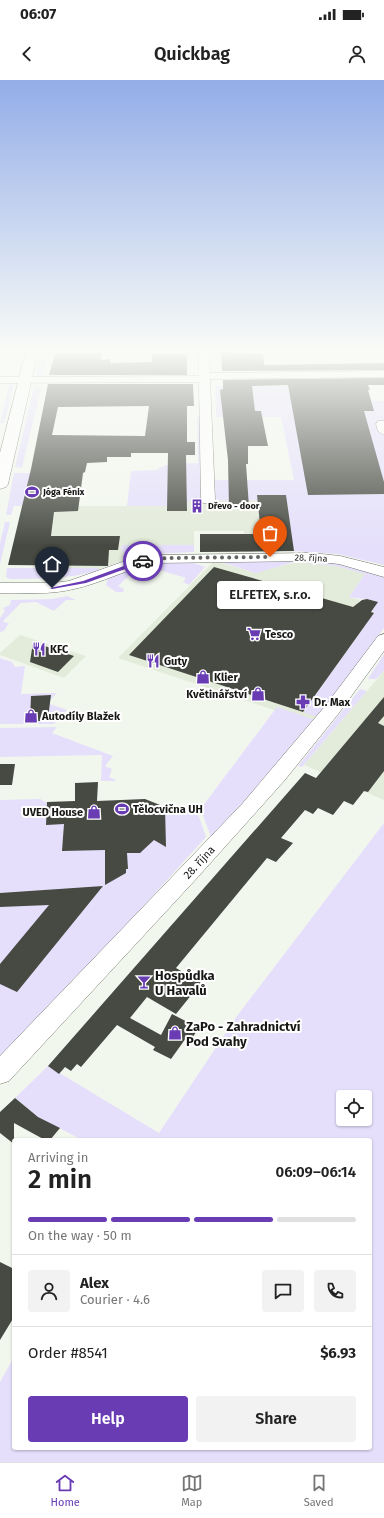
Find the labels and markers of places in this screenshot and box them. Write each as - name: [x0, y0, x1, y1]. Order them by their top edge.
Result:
- sports icon: Jóga Fénix: [24, 484, 40, 500]
- place label: Jóga Fénix: [42, 487, 85, 497]
- building icon: Dřevo - door: [189, 498, 205, 514]
- place label: Dřevo - door: [208, 501, 260, 511]
- pin: [253, 516, 287, 557]
- pin: [35, 547, 69, 588]
- callout: ELFETEX, s.r.o.: [217, 581, 323, 609]
- supermarket icon: Tesco: [246, 626, 262, 642]
- place label: Tesco: [265, 628, 294, 641]
- restaurant icon: KFC: [31, 641, 47, 657]
- place label: KFC: [50, 643, 69, 656]
- restaurant icon: Guty: [145, 653, 161, 669]
- place label: Guty: [164, 655, 188, 668]
- shop icon: Klier: [195, 669, 211, 685]
- place label: Klier: [214, 671, 238, 684]
- shop icon: Květinářství: [250, 686, 266, 702]
- place label: Květinářství: [186, 688, 248, 701]
- pharmacy icon: Dr. Max: [295, 694, 311, 710]
- place label: Dr. Max: [314, 696, 351, 709]
- shop icon: Autodíly Blažek: [23, 708, 39, 724]
- place label: Autodíly Blažek: [41, 710, 121, 723]
- sports icon: Tělocvična UH: [114, 801, 130, 817]
- place label: Tělocvična UH: [133, 803, 203, 816]
- shop icon: UVED House: [86, 804, 102, 820]
- place label: UVED House: [23, 806, 83, 819]
- place label: Hospůdka U Havalů: [155, 968, 215, 998]
- bar icon: Hospůdka U Havalů: [136, 974, 152, 990]
- place label: ZaPo - Zahradnictví Pod Svahy: [186, 1019, 301, 1049]
- shop icon: ZaPo - Zahradnictví Pod Svahy: [167, 1025, 183, 1041]

